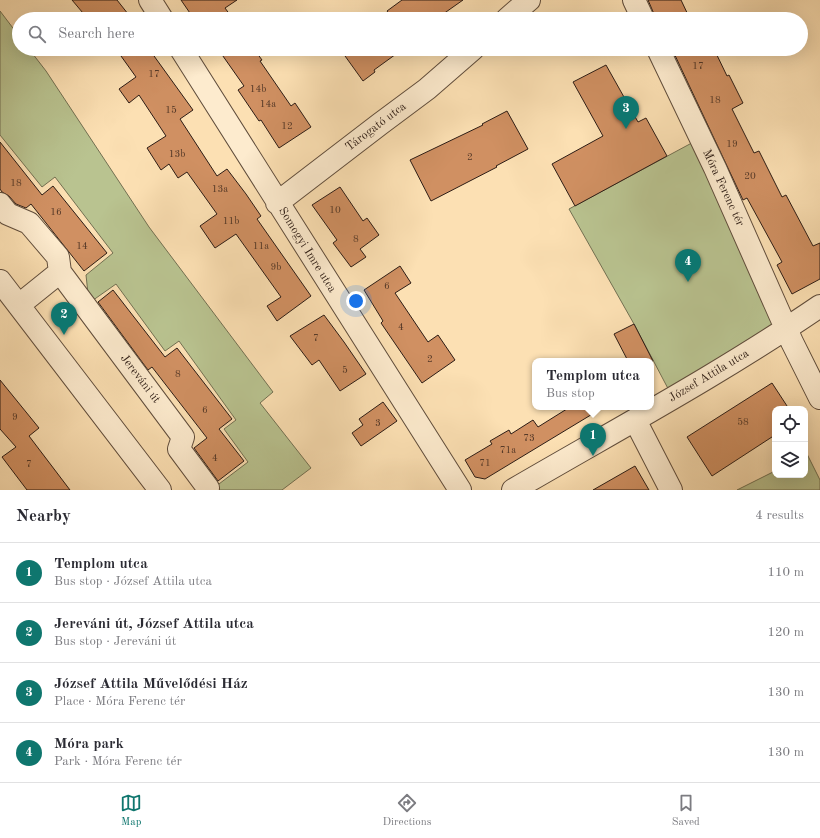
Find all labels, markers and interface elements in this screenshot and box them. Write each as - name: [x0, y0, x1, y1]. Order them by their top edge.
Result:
- search box: [12, 12, 808, 56]
- icon: search: [26, 23, 48, 45]
- text: Search here: [58, 27, 135, 42]
- house number: 17: [692, 61, 704, 71]
- house number: 17: [148, 69, 160, 79]
- house number: 14b: [250, 84, 266, 94]
- house number: 18: [709, 95, 721, 105]
- pin: 3: [613, 96, 639, 129]
- house number: 14a: [260, 99, 276, 109]
- street label: Tárogató utca: [343, 100, 409, 154]
- house number: 15: [165, 105, 177, 115]
- house number: 12: [281, 121, 293, 131]
- house number: 19: [726, 139, 738, 149]
- street label: Móra Ferenc tér: [700, 148, 746, 228]
- house number: 13b: [169, 149, 185, 159]
- house number: 2: [467, 152, 473, 162]
- house number: 20: [744, 171, 756, 181]
- house number: 18: [10, 178, 22, 188]
- house number: 13a: [212, 184, 228, 194]
- street label: Somogyi Imre utca: [276, 205, 338, 295]
- house number: 10: [329, 205, 341, 215]
- house number: 16: [50, 207, 62, 217]
- house number: 11b: [223, 216, 239, 226]
- house number: 8: [353, 234, 359, 244]
- house number: 14: [76, 241, 88, 251]
- house number: 11a: [253, 241, 269, 251]
- pin: 4: [675, 249, 701, 282]
- house number: 9b: [271, 262, 281, 272]
- house number: 6: [384, 281, 390, 291]
- your location: [346, 291, 366, 311]
- pin: 2: [51, 302, 77, 335]
- house number: 4: [398, 322, 404, 332]
- house number: 7: [313, 333, 319, 343]
- street label: József Attila utca: [667, 347, 751, 405]
- street label: Jereváni út: [118, 352, 162, 406]
- house number: 2: [427, 354, 433, 364]
- popup: [532, 358, 654, 410]
- house number: 5: [342, 365, 348, 375]
- house number: 8: [175, 369, 181, 379]
- text: Templom utca: [546, 369, 640, 384]
- text: Bus stop: [546, 387, 595, 400]
- house number: 6: [202, 405, 208, 415]
- map controls: [772, 406, 808, 478]
- button: locate: [772, 406, 808, 442]
- house number: 9: [12, 412, 18, 422]
- house number: 58: [737, 417, 749, 427]
- house number: 3: [375, 418, 381, 428]
- pin: 1: [580, 423, 606, 456]
- house number: 73: [523, 433, 535, 443]
- button: layers: [772, 442, 808, 478]
- house number: 71a: [500, 445, 516, 455]
- house number: 4: [212, 453, 218, 463]
- house number: 71: [479, 458, 491, 468]
- house number: 7: [26, 459, 32, 469]
- text: Nearby: [16, 508, 71, 525]
- text: 4 results: [755, 509, 804, 522]
- text: Templom utca: [54, 557, 148, 572]
- text: 1: [25, 566, 33, 579]
- text: 110 m: [767, 566, 804, 579]
- text: Bus stop · József Attila utca: [54, 575, 212, 588]
- text: Jereváni út, József Attila utca: [54, 617, 254, 632]
- text: 2: [25, 626, 33, 639]
- text: 120 m: [767, 626, 804, 639]
- text: Bus stop · Jereváni út: [54, 635, 176, 648]
- text: József Attila Művelődési Ház: [54, 677, 248, 692]
- text: 3: [25, 686, 33, 699]
- text: 130 m: [767, 686, 804, 699]
- text: Place · Móra Ferenc tér: [54, 695, 185, 708]
- text: Móra park: [54, 737, 124, 752]
- text: 4: [25, 746, 33, 759]
- text: 130 m: [767, 746, 804, 759]
- text: Park · Móra Ferenc tér: [54, 755, 182, 768]
- tab: Map: [120, 792, 142, 830]
- tab: Directions: [383, 792, 431, 830]
- tab: Saved: [672, 792, 700, 830]

